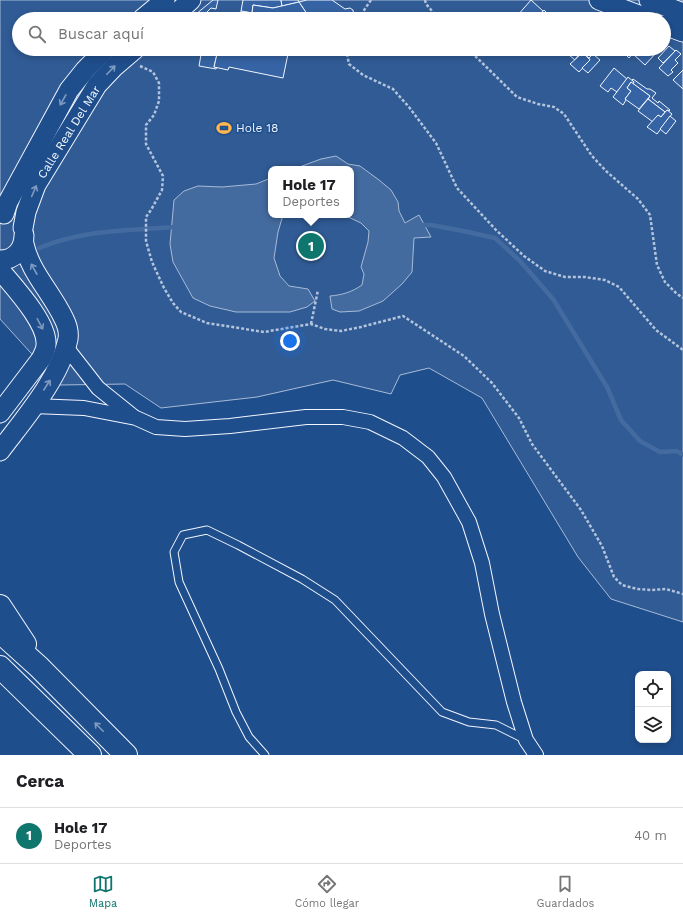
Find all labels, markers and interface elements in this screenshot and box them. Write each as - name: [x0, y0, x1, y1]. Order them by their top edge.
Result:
- search box: [12, 12, 671, 56]
- icon: search: [26, 23, 48, 45]
- text: Buscar aquí: [58, 25, 144, 43]
- one-way arrow: [106, 65, 116, 75]
- street label: Calle Real Del Mar: [35, 83, 103, 181]
- one-way arrow: [59, 94, 67, 106]
- sports icon: Hole 18: [215, 119, 233, 137]
- place label: Hole 18: [236, 121, 278, 135]
- popup: [268, 166, 354, 218]
- text: Hole 17: [282, 176, 336, 194]
- one-way arrow: [31, 185, 38, 197]
- text: Deportes: [282, 194, 340, 209]
- pin: 1: [298, 231, 324, 261]
- one-way arrow: [29, 263, 37, 275]
- one-way arrow: [37, 317, 44, 329]
- your location: [280, 331, 300, 351]
- one-way arrow: [43, 380, 51, 391]
- map controls: [635, 671, 671, 743]
- button: locate: [635, 671, 671, 707]
- button: layers: [635, 707, 671, 743]
- one-way arrow: [94, 722, 104, 732]
- text: Cerca: [16, 771, 64, 791]
- text: Hole 17: [54, 819, 107, 837]
- text: 1: [26, 828, 32, 843]
- text: 40 m: [634, 828, 667, 843]
- text: Deportes: [54, 837, 112, 852]
- tab: Mapa: [89, 873, 117, 910]
- tab: Cómo llegar: [295, 873, 359, 910]
- tab: Guardados: [537, 873, 594, 910]

